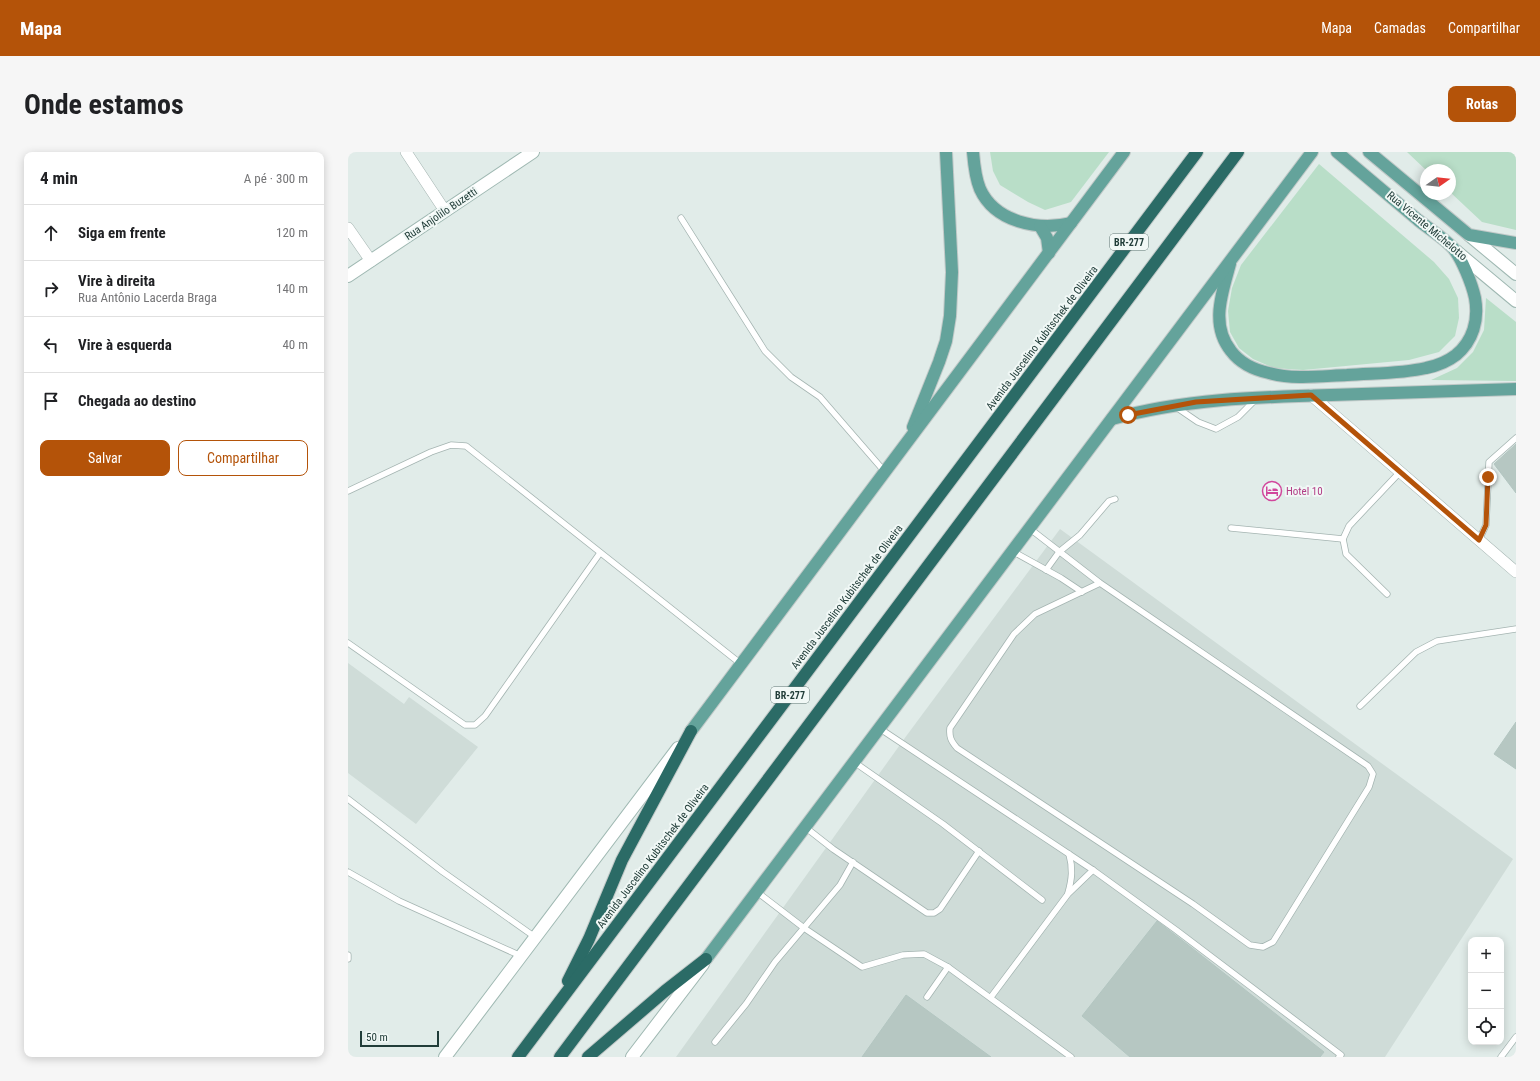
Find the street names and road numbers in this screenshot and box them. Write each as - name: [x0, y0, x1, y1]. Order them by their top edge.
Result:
- street label: Rua Anjolilo Buzetti: [402, 185, 480, 243]
- street label: Rua Vicente Michelotto: [1384, 189, 1470, 264]
- road number: BR-277: [1110, 234, 1148, 250]
- street label: Avenida Juscelino Kubitschek de Oliveira: [983, 263, 1101, 413]
- street label: Avenida Juscelino Kubitschek de Oliveira: [788, 522, 906, 672]
- road number: BR-277: [771, 687, 809, 703]
- street label: Avenida Juscelino Kubitschek de Oliveira: [594, 781, 712, 931]

